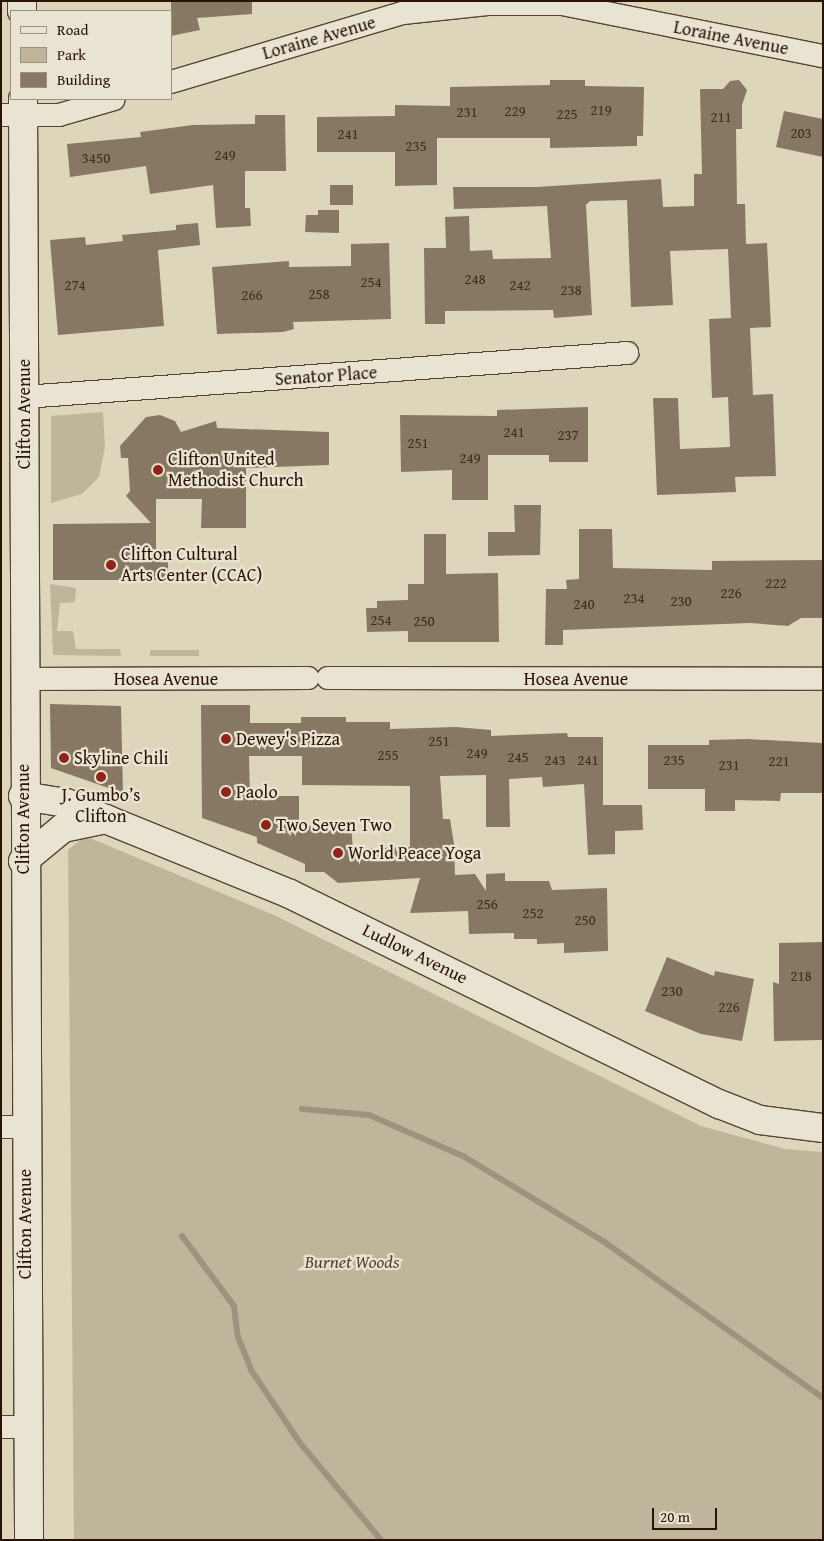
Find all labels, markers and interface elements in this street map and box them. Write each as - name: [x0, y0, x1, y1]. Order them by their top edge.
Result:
- legend: [10, 10, 172, 100]
- street label: Loraine Avenue: [260, 12, 378, 64]
- street label: Loraine Avenue: [672, 16, 790, 60]
- text: Road: [57, 19, 88, 40]
- text: Park: [57, 44, 86, 65]
- text: Building: [57, 69, 110, 90]
- house number: 219: [590, 101, 612, 119]
- house number: 229: [504, 102, 526, 120]
- house number: 231: [456, 103, 478, 121]
- house number: 225: [556, 105, 578, 123]
- house number: 211: [710, 108, 732, 126]
- house number: 203: [790, 124, 812, 142]
- house number: 241: [337, 125, 359, 143]
- house number: 235: [405, 137, 427, 155]
- house number: 249: [214, 146, 236, 164]
- house number: 3450: [82, 149, 110, 167]
- house number: 248: [464, 270, 486, 288]
- house number: 254: [360, 273, 382, 291]
- house number: 274: [64, 276, 86, 294]
- house number: 242: [509, 276, 531, 294]
- house number: 238: [560, 281, 582, 299]
- house number: 258: [308, 285, 330, 303]
- house number: 266: [241, 286, 263, 304]
- street label: Clifton Avenue: [13, 359, 35, 469]
- street label: Senator Place: [274, 362, 378, 390]
- house number: 241: [503, 423, 525, 441]
- house number: 237: [557, 426, 579, 444]
- house number: 251: [407, 434, 429, 452]
- place label: Clifton United Methodist Church: [168, 449, 304, 492]
- house number: 249: [459, 449, 481, 467]
- marker: Clifton United Methodist Church: [152, 464, 164, 476]
- place label: Clifton Cultural Arts Center (CCAC): [121, 544, 262, 586]
- marker: Clifton Cultural Arts Center (CCAC): [105, 559, 117, 571]
- house number: 222: [765, 574, 787, 592]
- house number: 226: [720, 584, 742, 602]
- house number: 234: [623, 589, 645, 607]
- house number: 230: [670, 592, 692, 610]
- house number: 240: [573, 595, 595, 613]
- house number: 254: [370, 611, 392, 629]
- house number: 250: [413, 612, 435, 630]
- street label: Hosea Avenue: [114, 668, 218, 690]
- street label: Hosea Avenue: [524, 668, 628, 690]
- place label: Dewey's Pizza: [236, 728, 340, 750]
- house number: 251: [428, 732, 450, 750]
- marker: Dewey's Pizza: [220, 733, 232, 745]
- house number: 249: [466, 744, 488, 762]
- house number: 255: [377, 746, 399, 764]
- place label: Skyline Chili: [74, 747, 169, 769]
- house number: 245: [507, 748, 529, 766]
- house number: 243: [544, 751, 566, 769]
- house number: 241: [577, 751, 599, 769]
- house number: 235: [663, 751, 685, 769]
- marker: Skyline Chili: [58, 752, 70, 764]
- house number: 221: [768, 752, 790, 770]
- house number: 231: [718, 756, 740, 774]
- street label: Clifton Avenue: [12, 764, 34, 874]
- marker: J. Gumbo’s Clifton: [95, 771, 107, 783]
- place label: Paolo: [236, 781, 278, 803]
- place label: J. Gumbo’s Clifton: [61, 785, 141, 828]
- marker: Paolo: [220, 786, 232, 798]
- place label: Two Seven Two: [276, 814, 392, 836]
- marker: Two Seven Two: [260, 819, 272, 831]
- place label: World Peace Yoga: [348, 842, 481, 864]
- marker: World Peace Yoga: [332, 847, 344, 859]
- house number: 256: [476, 895, 498, 913]
- house number: 252: [522, 904, 544, 922]
- house number: 250: [574, 911, 596, 929]
- street label: Ludlow Avenue: [359, 919, 471, 989]
- house number: 218: [790, 967, 812, 985]
- house number: 230: [661, 982, 683, 1000]
- house number: 226: [718, 998, 740, 1016]
- street label: Clifton Avenue: [14, 1169, 36, 1279]
- park label: Burnet Woods: [305, 1251, 399, 1273]
- scale bar: [654, 1498, 719, 1530]
- text: 20 m: [660, 1506, 690, 1527]

